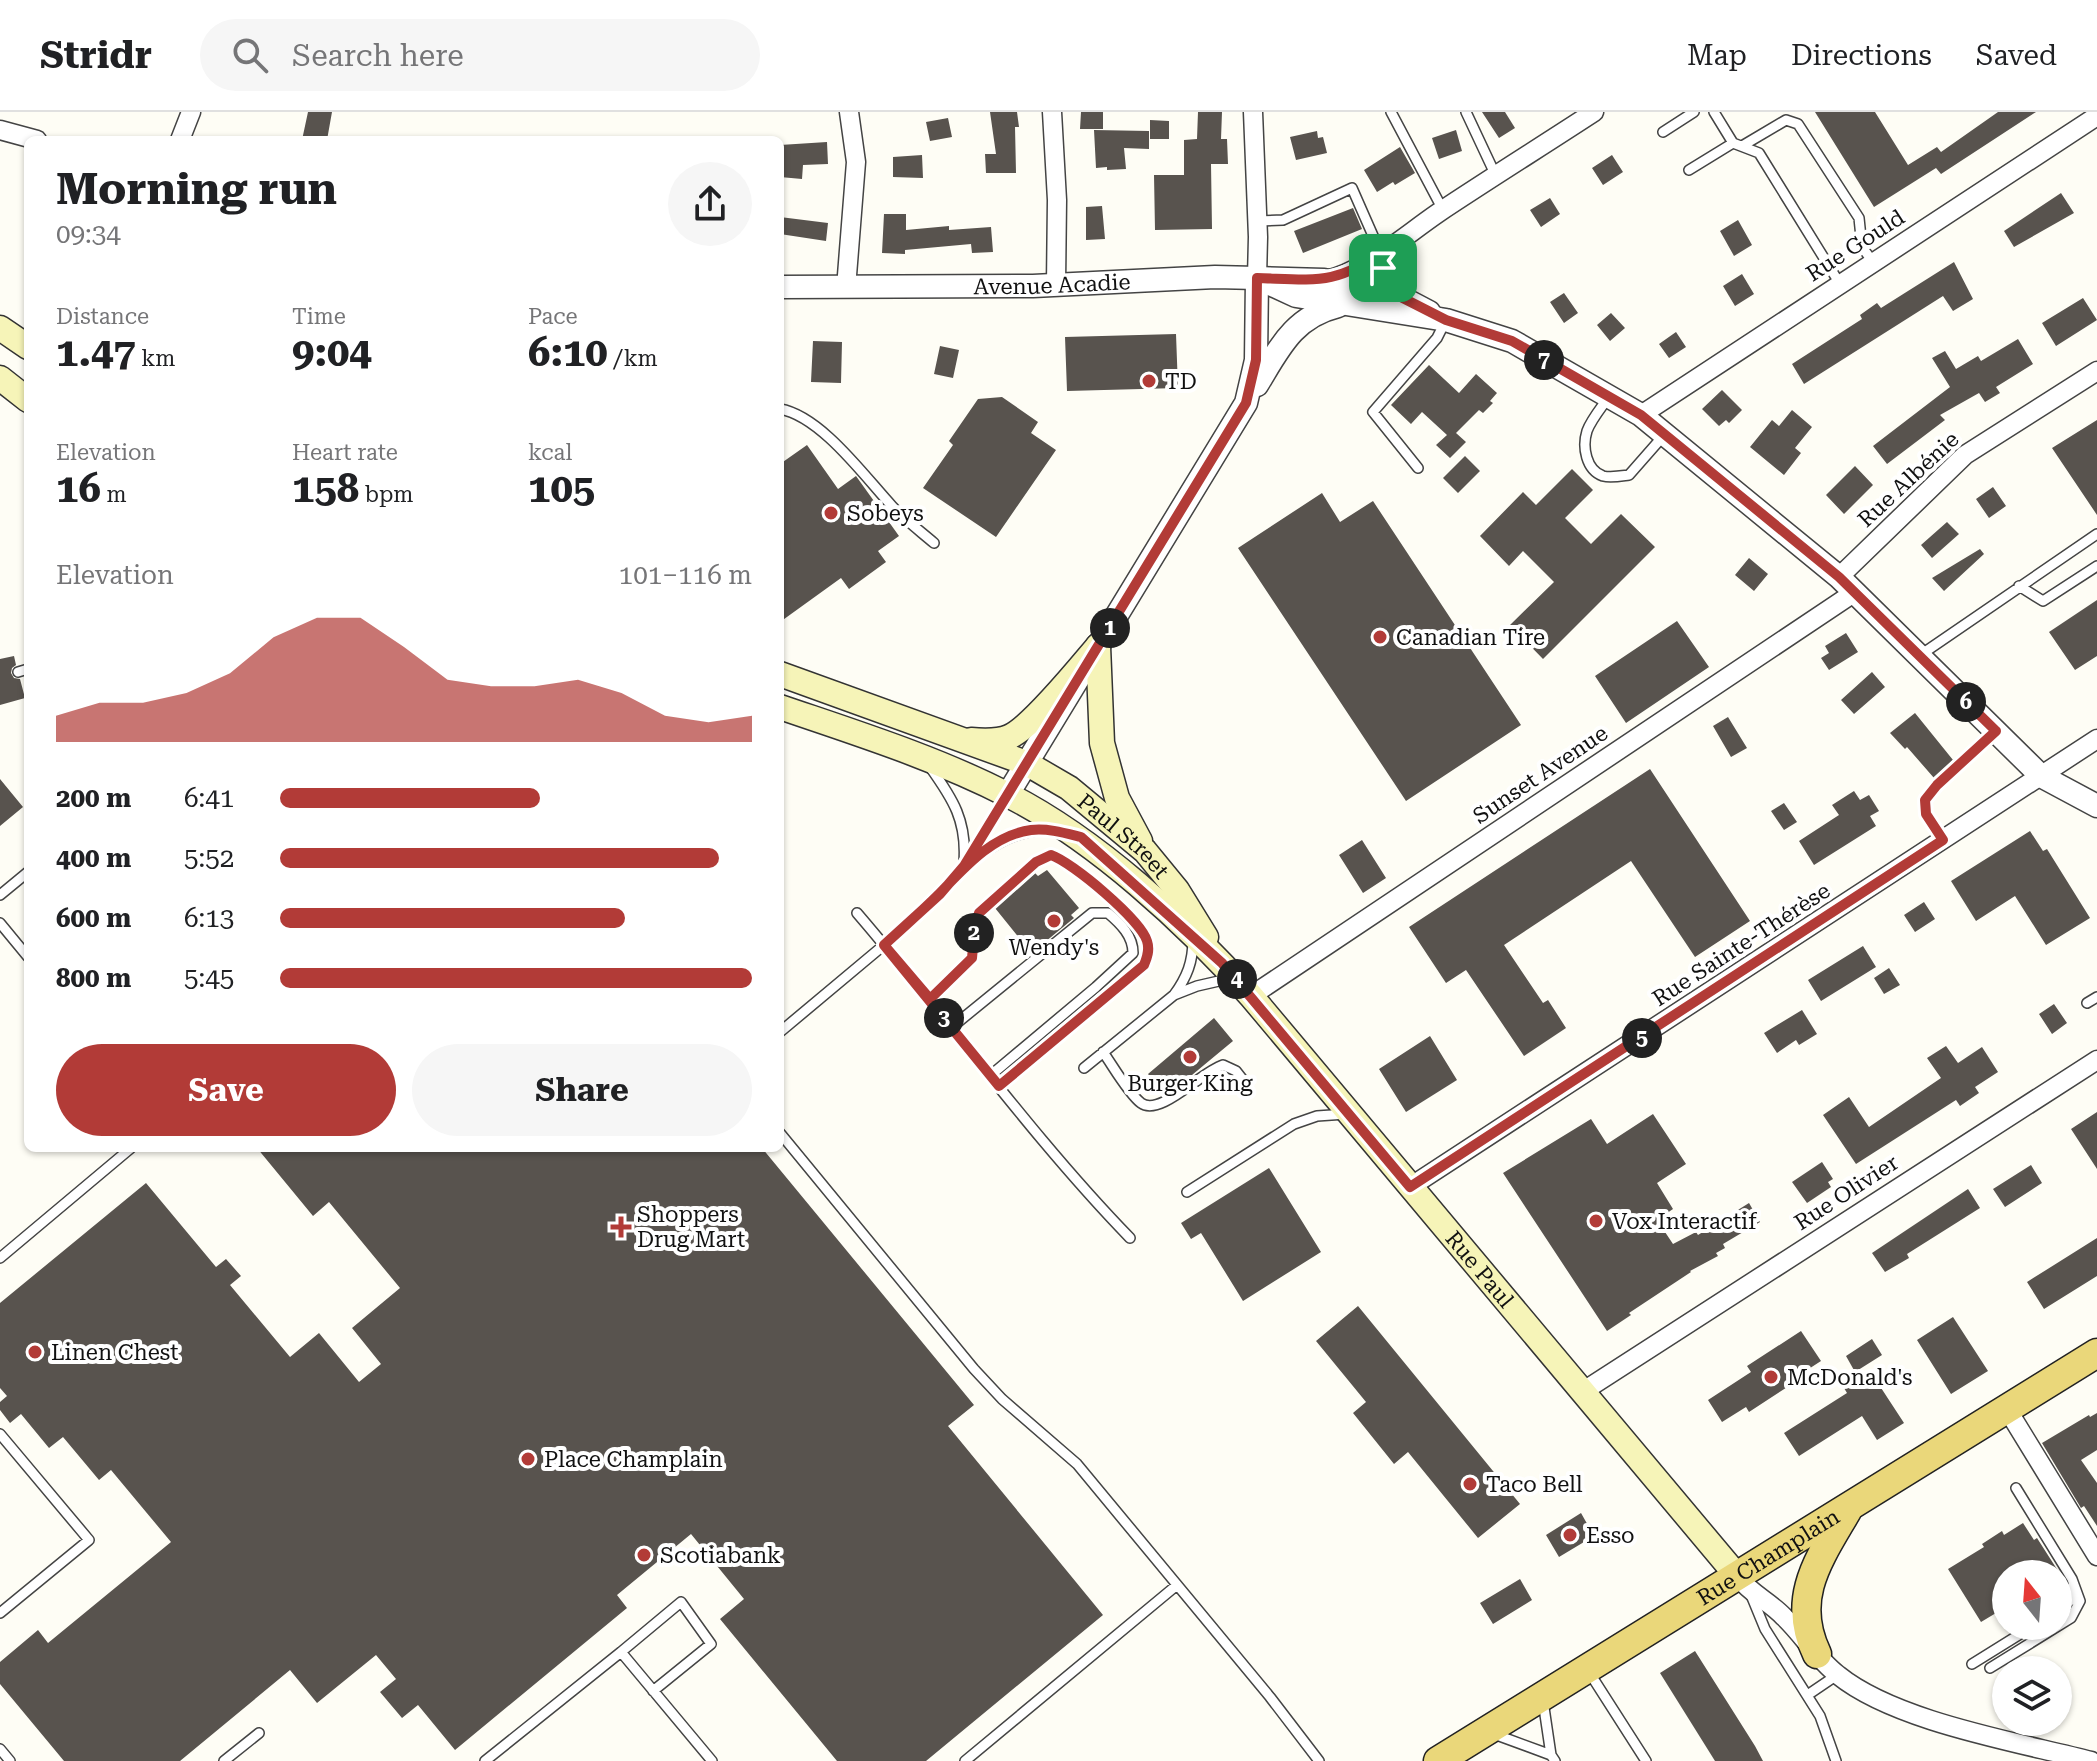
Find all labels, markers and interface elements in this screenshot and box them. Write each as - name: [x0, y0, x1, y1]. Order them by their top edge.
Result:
- search box: [200, 19, 760, 91]
- text: Stridr: [40, 33, 152, 77]
- icon: search: [228, 33, 272, 77]
- text: Search here: [292, 38, 464, 73]
- text: Map: [1687, 39, 1747, 72]
- text: Directions: [1791, 39, 1932, 72]
- text: Saved: [1976, 39, 2057, 72]
- button: share: [668, 162, 752, 246]
- text: Morning run: [56, 163, 337, 215]
- street label: Rue Gould: [1802, 204, 1909, 286]
- text: 09:34: [56, 219, 121, 249]
- pin: [1349, 234, 1417, 302]
- icon: arrive: [1361, 246, 1405, 290]
- street label: Avenue Acadie: [973, 269, 1131, 299]
- text: Distance: [56, 304, 149, 329]
- text: Time: [292, 304, 346, 329]
- text: Pace: [528, 304, 578, 329]
- text: 1.47: [56, 329, 136, 376]
- text: 9:04: [292, 329, 372, 376]
- text: 6:10: [528, 329, 608, 376]
- pin: 7: [1524, 340, 1564, 380]
- text: km: [136, 346, 175, 371]
- text: /km: [608, 346, 658, 371]
- text: 7: [1538, 347, 1550, 372]
- place label: TD: [1165, 369, 1197, 394]
- marker: TD: [1140, 372, 1158, 390]
- street label: Rue Albénie: [1853, 426, 1964, 532]
- text: Elevation: [56, 440, 156, 465]
- text: Heart rate: [292, 440, 398, 465]
- text: kcal: [528, 440, 572, 465]
- text: 16: [56, 465, 101, 512]
- text: 158: [292, 465, 359, 512]
- text: 105: [528, 465, 595, 512]
- text: m: [101, 482, 126, 507]
- text: bpm: [359, 482, 413, 507]
- place label: Sobeys: [847, 501, 924, 526]
- marker: Sobeys: [822, 504, 840, 522]
- text: Elevation: [56, 560, 174, 590]
- text: 101–116 m: [619, 560, 752, 590]
- pin: 1: [1090, 608, 1130, 648]
- text: 1: [1104, 615, 1116, 640]
- place label: Canadian Tire: [1396, 625, 1545, 650]
- marker: Canadian Tire: [1371, 628, 1389, 646]
- pin: 6: [1946, 682, 1986, 722]
- text: 6: [1960, 689, 1972, 714]
- street label: Sunset Avenue: [1468, 720, 1612, 829]
- text: 200 m: [56, 783, 131, 813]
- text: 6:41: [184, 783, 234, 813]
- street label: Paul Street: [1072, 789, 1174, 883]
- text: 400 m: [56, 843, 131, 873]
- text: 5:52: [184, 843, 234, 873]
- street label: Rue Sainte-Thérèse: [1648, 878, 1835, 1011]
- text: 600 m: [56, 903, 131, 933]
- text: 6:13: [184, 903, 234, 933]
- marker: Wendy's: [1045, 912, 1063, 930]
- pin: 2: [954, 913, 994, 953]
- text: 2: [968, 920, 980, 945]
- place label: Wendy's: [1009, 935, 1099, 960]
- pin: 4: [1217, 959, 1257, 999]
- text: 800 m: [56, 963, 131, 993]
- text: 5:45: [184, 963, 234, 993]
- text: 4: [1231, 966, 1243, 991]
- pin: 3: [924, 998, 964, 1038]
- text: 3: [938, 1005, 950, 1030]
- pin: 5: [1622, 1018, 1662, 1058]
- text: 5: [1636, 1025, 1648, 1050]
- button: Save: [56, 1044, 396, 1136]
- button: Share: [412, 1044, 752, 1136]
- marker: Burger King: [1181, 1048, 1199, 1066]
- place label: Burger King: [1127, 1071, 1253, 1096]
- street label: Rue Olivier: [1790, 1150, 1903, 1235]
- place label: Shoppers Drug Mart: [637, 1202, 745, 1252]
- place label: Vox Interactif: [1612, 1209, 1758, 1234]
- marker: Vox Interactif: [1587, 1212, 1605, 1230]
- marker: Shoppers Drug Mart: [612, 1218, 630, 1236]
- street label: Rue Paul: [1440, 1226, 1519, 1313]
- place label: Linen Chest: [51, 1340, 178, 1365]
- marker: Linen Chest: [26, 1343, 44, 1361]
- place label: McDonald's: [1787, 1365, 1912, 1390]
- marker: McDonald's: [1762, 1368, 1780, 1386]
- place label: Place Champlain: [544, 1447, 723, 1472]
- marker: Place Champlain: [519, 1450, 537, 1468]
- place label: Taco Bell: [1486, 1472, 1583, 1497]
- marker: Taco Bell: [1461, 1475, 1479, 1493]
- street label: Rue Champlain: [1692, 1504, 1844, 1611]
- place label: Esso: [1586, 1523, 1635, 1548]
- marker: Esso: [1561, 1526, 1579, 1544]
- place label: Scotiabank: [660, 1543, 781, 1568]
- marker: Scotiabank: [635, 1546, 653, 1564]
- north arrow: [1992, 1560, 2072, 1640]
- map controls: [1992, 1560, 2072, 1736]
- button: layers: [1992, 1656, 2072, 1736]

